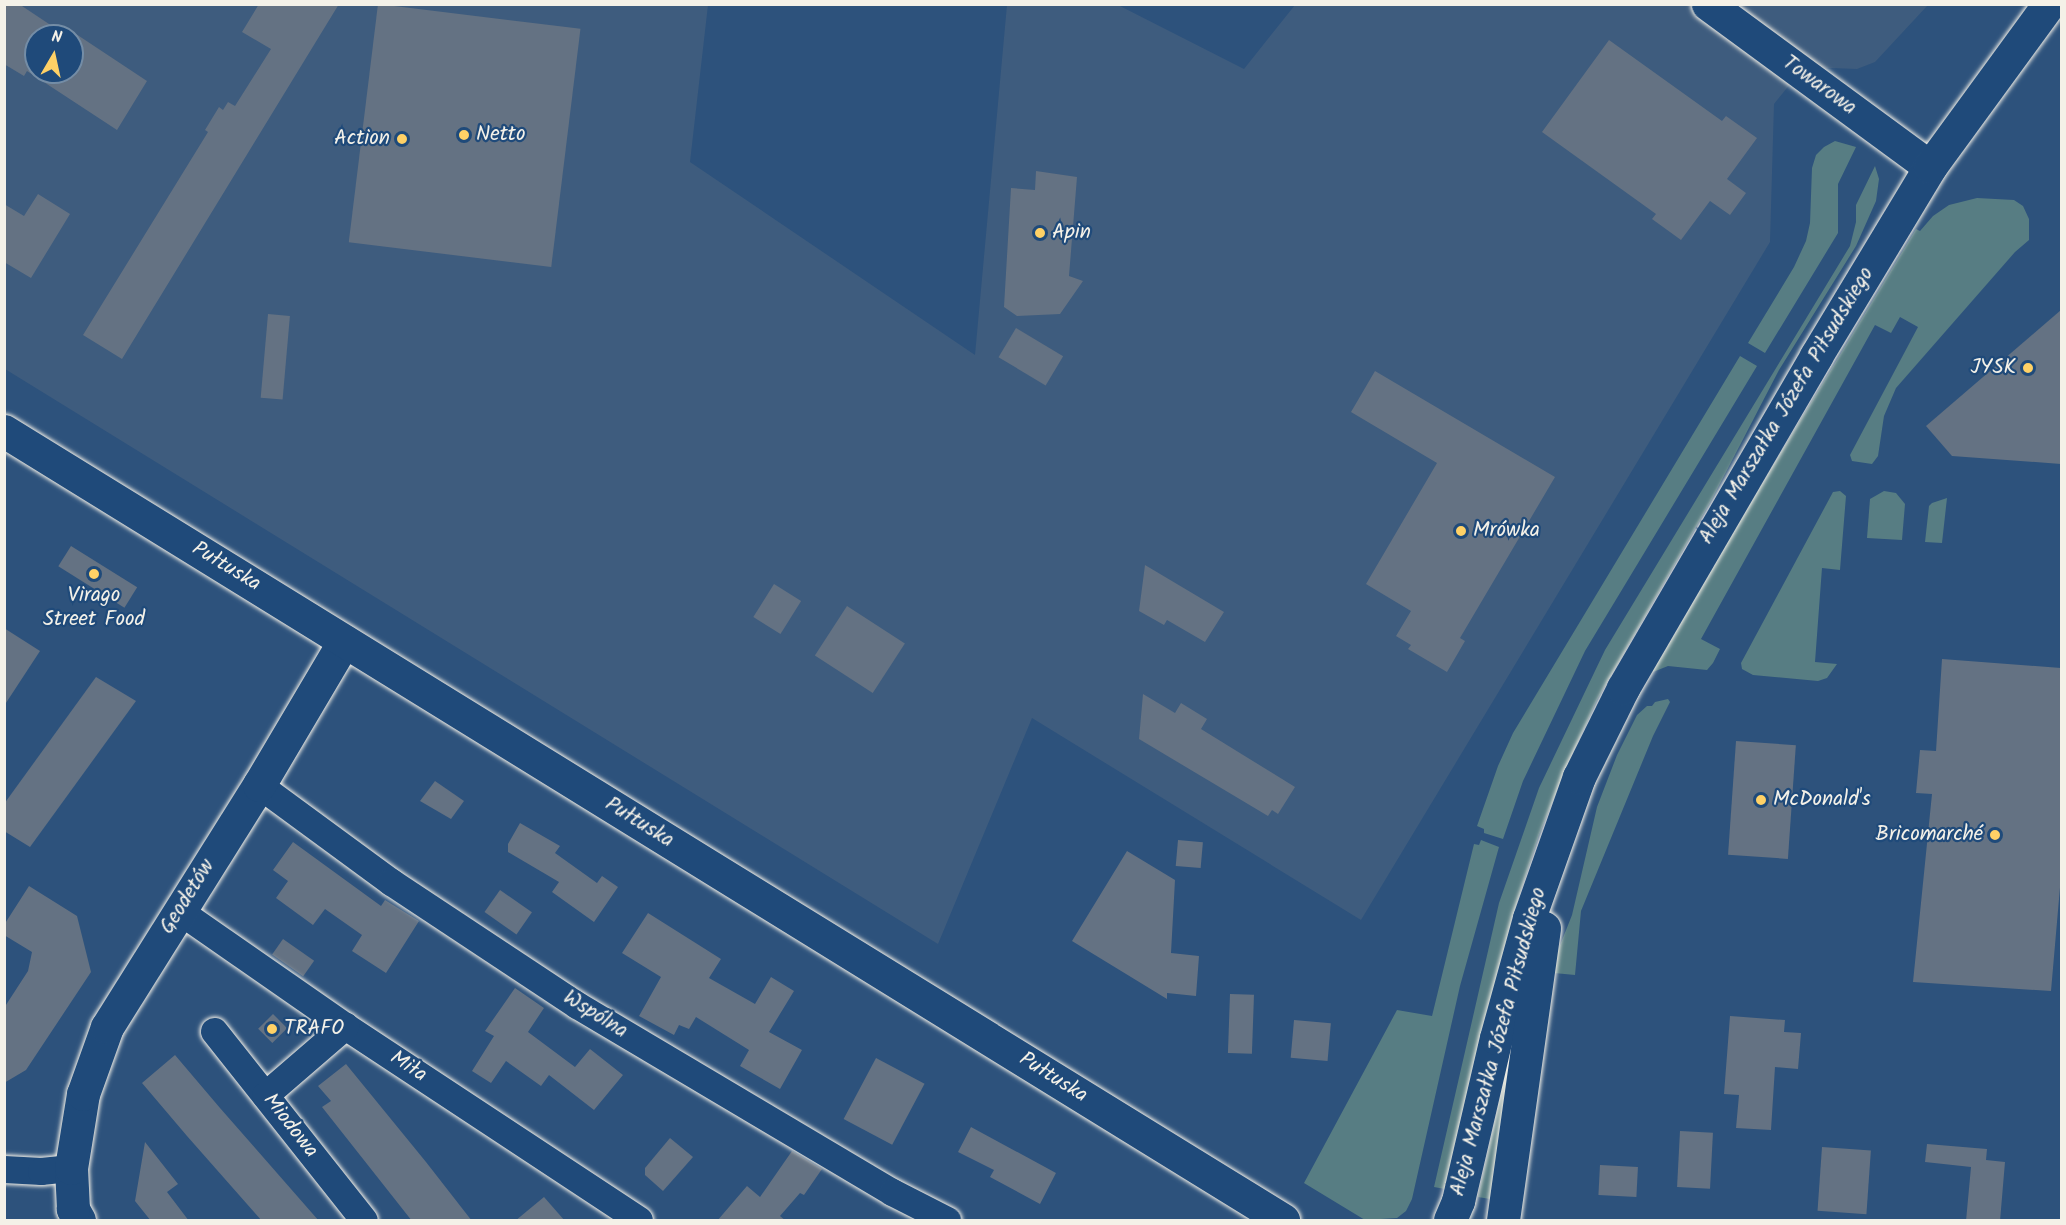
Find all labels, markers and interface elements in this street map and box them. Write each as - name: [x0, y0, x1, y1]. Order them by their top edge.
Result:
- north arrow: [24, 24, 84, 84]
- text: N: [50, 25, 64, 51]
- street label: Towarowa: [1777, 51, 1861, 121]
- place label: Netto: [476, 122, 525, 148]
- place label: Action: [334, 126, 390, 152]
- marker: Netto: [457, 128, 471, 142]
- marker: Action: [395, 132, 409, 146]
- place label: Apin: [1052, 220, 1091, 246]
- marker: Apin: [1033, 226, 1047, 240]
- street label: Aleja Marszałka Józefa Piłsudskiego: [1694, 263, 1880, 549]
- place label: JYSK: [1971, 355, 2016, 381]
- marker: JYSK: [2021, 361, 2035, 375]
- place label: Mrówka: [1473, 518, 1540, 544]
- marker: Mrówka: [1454, 524, 1468, 538]
- street label: Pułtuska: [187, 537, 265, 597]
- marker: Virago Street Food: [87, 567, 101, 581]
- place label: Virago Street Food: [43, 583, 145, 633]
- place label: McDonald's: [1773, 787, 1871, 813]
- street label: Pułtuska: [600, 792, 678, 854]
- marker: McDonald's: [1754, 793, 1768, 807]
- place label: Bricomarché: [1876, 822, 1983, 848]
- marker: Bricomarché: [1988, 828, 2002, 842]
- street label: Geodetów: [155, 855, 221, 939]
- street label: Aleja Marszałka Józefa Piłsudskiego: [1446, 885, 1552, 1199]
- street label: Wspólna: [558, 985, 632, 1045]
- place label: TRAFO: [284, 1016, 344, 1042]
- marker: TRAFO: [265, 1022, 279, 1036]
- street label: Miła: [385, 1046, 431, 1088]
- street label: Pułtuska: [1014, 1047, 1092, 1109]
- street label: Miodowa: [257, 1089, 323, 1163]

